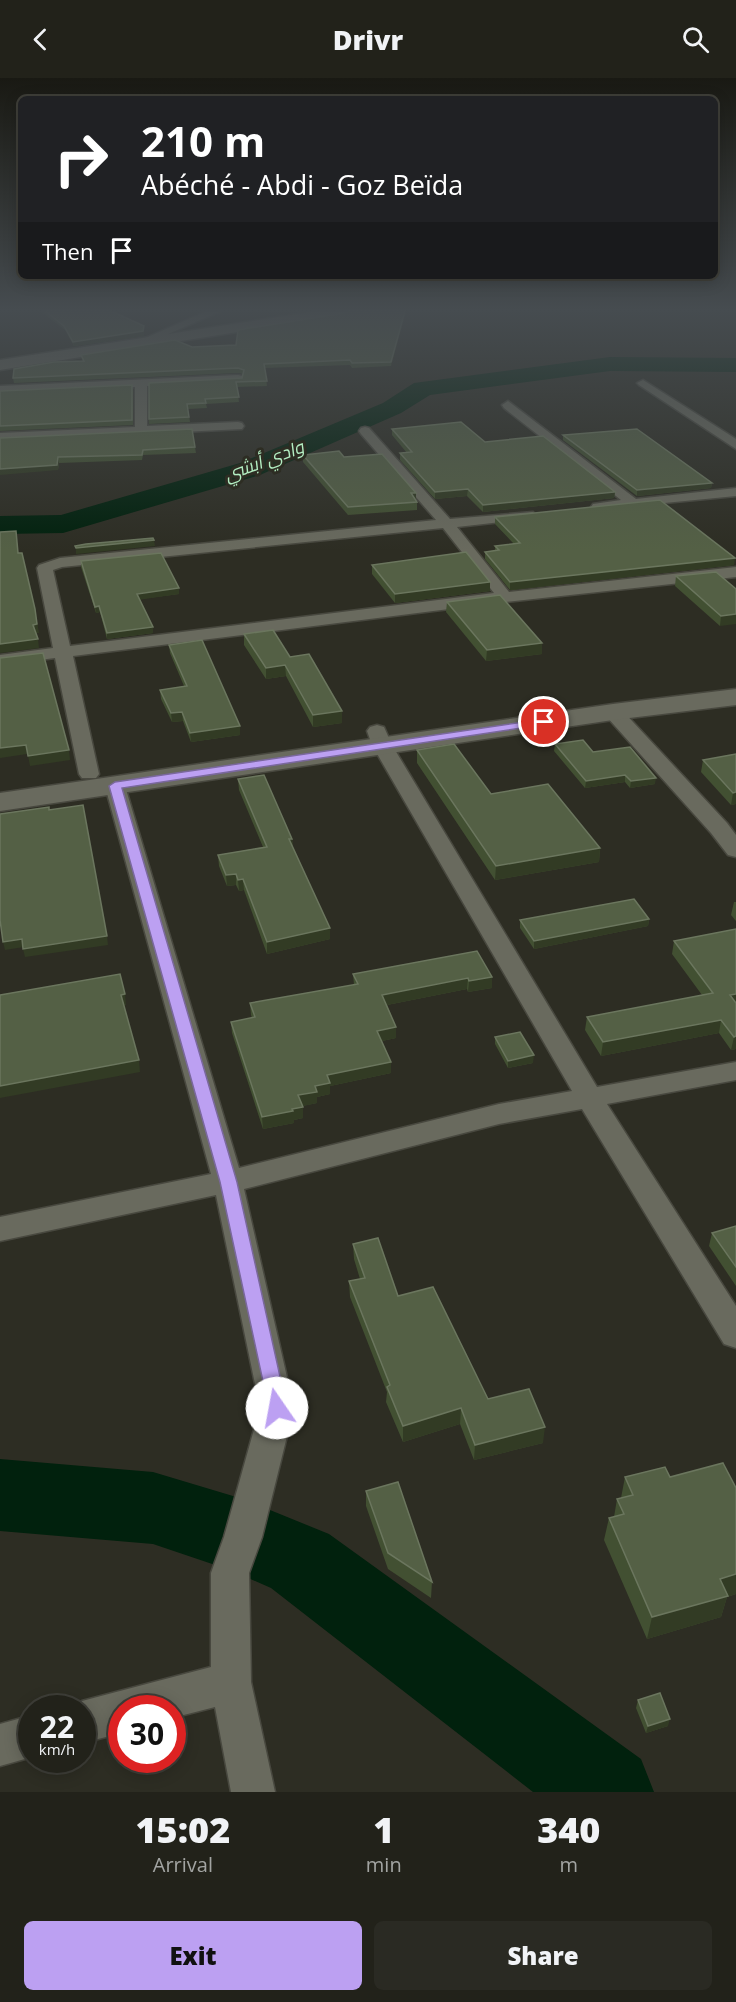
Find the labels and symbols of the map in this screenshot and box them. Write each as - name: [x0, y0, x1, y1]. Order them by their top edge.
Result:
- water label: وادي أبشي: [220, 433, 309, 489]
- pin: [518, 696, 569, 747]
- position arrow: [245, 1376, 309, 1440]
- speed limit sign: 30: [108, 1695, 186, 1773]

